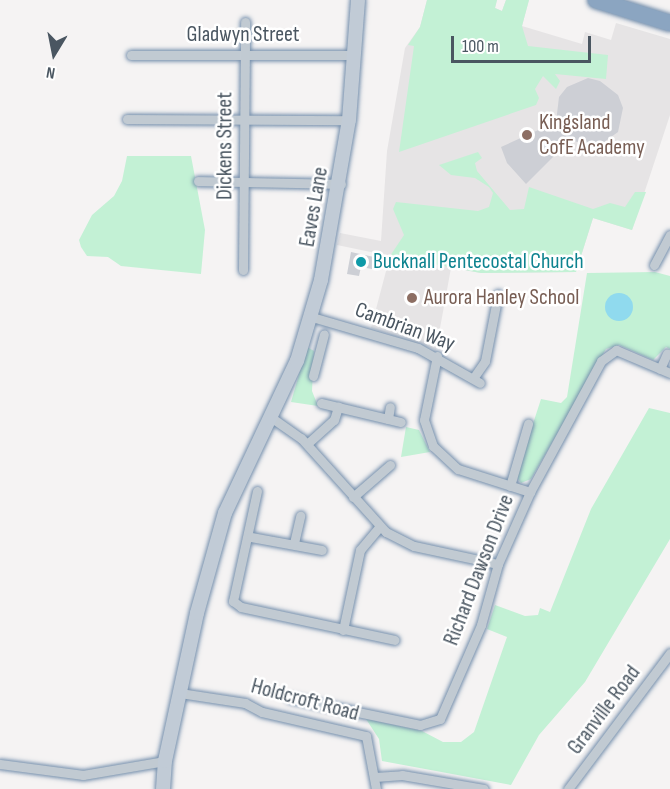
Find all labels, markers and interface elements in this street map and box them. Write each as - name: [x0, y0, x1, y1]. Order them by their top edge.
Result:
- street label: Gladwyn Street: [187, 22, 299, 48]
- north arrow: [24, 24, 84, 84]
- scale bar: [454, 24, 594, 62]
- text: 100 m: [462, 36, 499, 57]
- text: N: [45, 62, 57, 82]
- street label: Dickens Street: [212, 92, 238, 200]
- place label: Kingsland CofE Academy: [539, 109, 645, 160]
- marker: Kingsland CofE Academy: [520, 128, 534, 142]
- street label: Eaves Lane: [294, 165, 334, 249]
- place label: Bucknall Pentecostal Church: [373, 249, 584, 275]
- marker: Bucknall Pentecostal Church: [354, 255, 368, 269]
- place label: Aurora Hanley School: [424, 285, 579, 311]
- marker: Aurora Hanley School: [405, 291, 419, 305]
- street label: Cambrian Way: [351, 297, 459, 357]
- street label: Richard Dawson Drive: [438, 491, 520, 649]
- street label: Granville Road: [562, 660, 646, 760]
- street label: Holdcroft Road: [248, 673, 362, 727]

